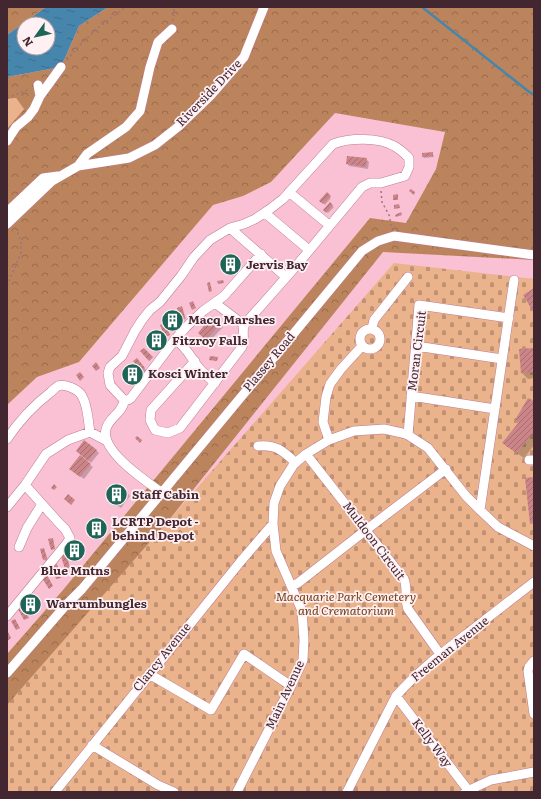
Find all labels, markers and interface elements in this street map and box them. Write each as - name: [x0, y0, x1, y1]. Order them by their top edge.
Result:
- north arrow: [16, 16, 56, 56]
- text: N: [18, 34, 36, 50]
- street label: Riverside Drive: [171, 54, 245, 130]
- building icon: Jervis Bay: [218, 252, 244, 278]
- place label: Jervis Bay: [246, 255, 309, 273]
- building icon: Macq Marshes: [159, 307, 185, 333]
- street label: Moran Circuit: [402, 309, 430, 392]
- place label: Macq Marshes: [188, 310, 275, 328]
- street label: Plassey Road: [238, 327, 299, 395]
- building icon: Fitzroy Falls: [144, 328, 170, 354]
- place label: Fitzroy Falls: [172, 331, 248, 349]
- building icon: Kosci Winter: [119, 361, 145, 387]
- place label: Kosci Winter: [148, 364, 228, 382]
- building icon: Staff Cabin: [104, 482, 130, 508]
- place label: Staff Cabin: [132, 485, 200, 503]
- street label: Muldoon Circuit: [339, 497, 411, 584]
- place label: LCRTP Depot - behind Depot: [112, 512, 199, 544]
- building icon: LCRTP Depot - behind Depot: [83, 516, 109, 542]
- building icon: Blue Mntns: [62, 537, 88, 563]
- place label: Blue Mntns: [41, 561, 109, 579]
- park label: Macquarie Park Cemetery and Crematorium: [276, 587, 416, 619]
- building icon: Warrumbungles: [18, 591, 44, 617]
- place label: Warrumbungles: [46, 594, 147, 612]
- street label: Freeman Avenue: [407, 611, 492, 685]
- street label: Clancy Avenue: [128, 618, 195, 695]
- street label: Main Avenue: [260, 657, 308, 732]
- street label: Kelly Way: [408, 714, 457, 771]

